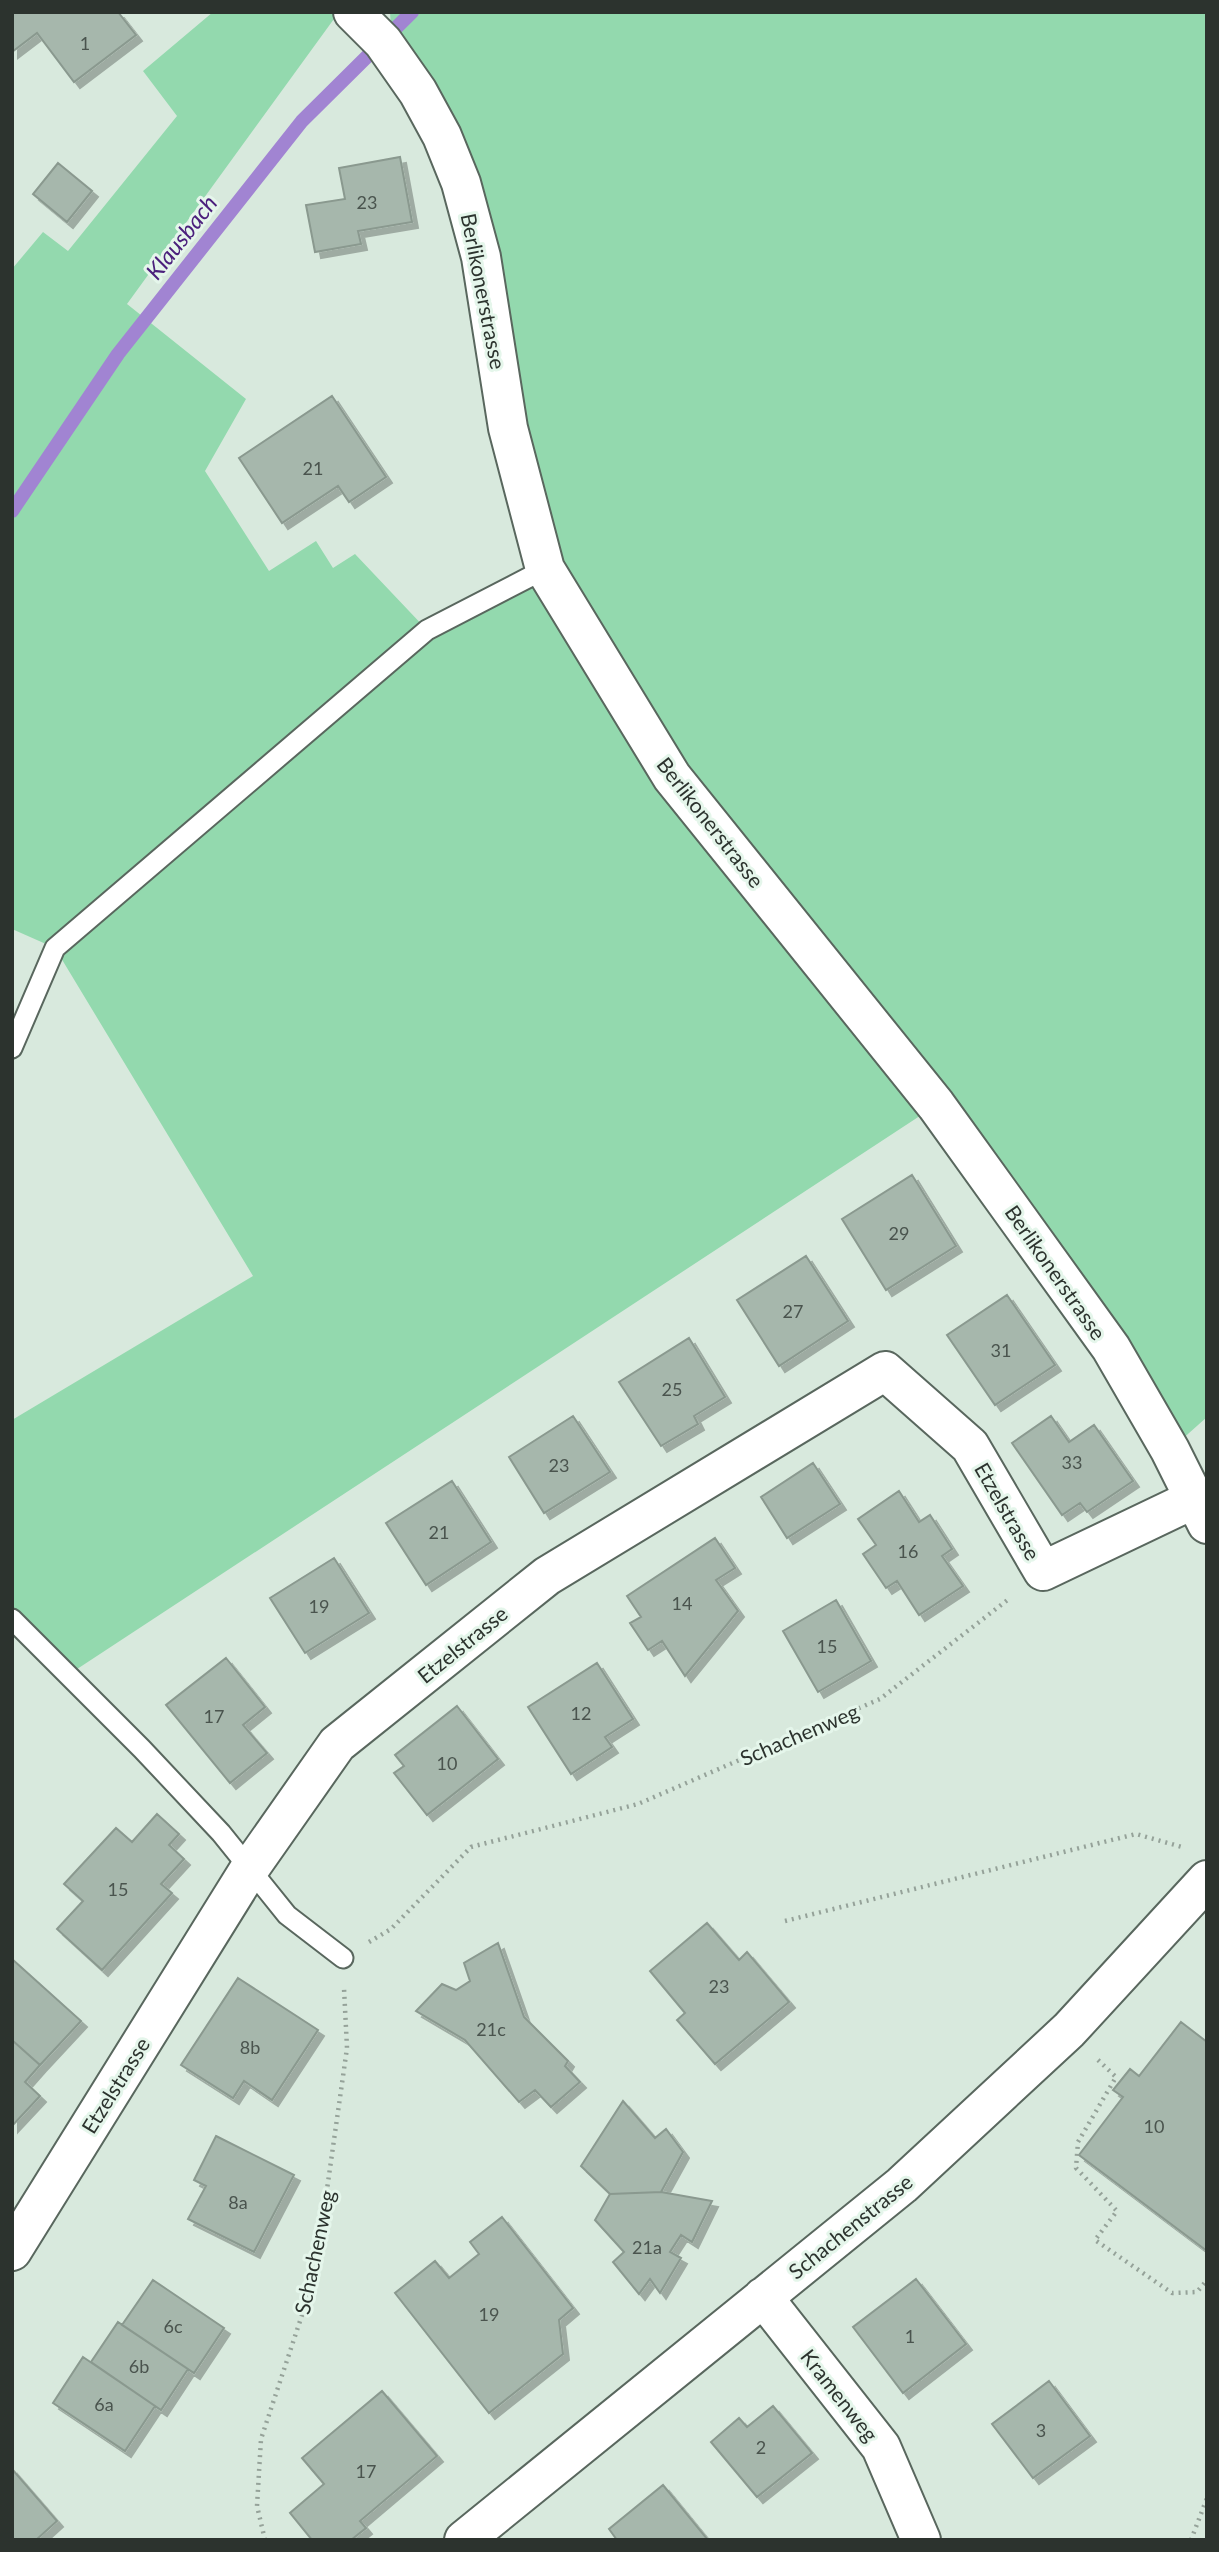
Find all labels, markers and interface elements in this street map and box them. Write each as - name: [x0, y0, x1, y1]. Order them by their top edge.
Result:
- house number: 1: [80, 32, 90, 54]
- water label: Klausbach: [139, 189, 223, 285]
- house number: 23: [357, 191, 377, 213]
- street label: Berlikonerstrasse: [457, 211, 511, 371]
- house number: 21: [303, 457, 323, 479]
- street label: Berlikonerstrasse: [652, 752, 770, 892]
- street label: Berlikonerstrasse: [1000, 1200, 1112, 1344]
- house number: 29: [889, 1222, 909, 1244]
- house number: 27: [783, 1300, 803, 1322]
- house number: 31: [991, 1339, 1011, 1361]
- house number: 25: [662, 1378, 682, 1400]
- house number: 33: [1062, 1451, 1082, 1473]
- house number: 23: [549, 1454, 569, 1476]
- street label: Etzelstrasse: [970, 1458, 1046, 1564]
- house number: 21: [429, 1521, 449, 1543]
- house number: 16: [898, 1540, 918, 1562]
- house number: 14: [672, 1592, 692, 1614]
- house number: 19: [309, 1595, 329, 1617]
- street label: Etzelstrasse: [412, 1600, 512, 1688]
- house number: 15: [817, 1635, 837, 1657]
- street label: Schachenweg: [736, 1698, 862, 1770]
- house number: 12: [571, 1702, 591, 1724]
- house number: 17: [204, 1705, 224, 1727]
- house number: 10: [437, 1752, 457, 1774]
- house number: 15: [108, 1878, 128, 1900]
- house number: 23: [709, 1975, 729, 1997]
- house number: 21c: [476, 2018, 506, 2040]
- street label: Etzelstrasse: [76, 2032, 154, 2138]
- house number: 8b: [240, 2036, 260, 2058]
- house number: 10: [1144, 2115, 1164, 2137]
- street label: Schachenstrasse: [783, 2168, 917, 2284]
- street label: Schachenweg: [289, 2188, 339, 2316]
- house number: 8a: [228, 2191, 248, 2213]
- house number: 21a: [632, 2236, 662, 2258]
- house number: 19: [479, 2303, 499, 2325]
- house number: 6c: [163, 2315, 183, 2337]
- house number: 1: [905, 2325, 915, 2347]
- street label: Kramenweg: [796, 2344, 884, 2446]
- house number: 6b: [129, 2355, 149, 2377]
- house number: 6a: [94, 2393, 114, 2415]
- house number: 3: [1036, 2419, 1046, 2441]
- house number: 2: [756, 2436, 766, 2458]
- house number: 17: [356, 2460, 376, 2482]

